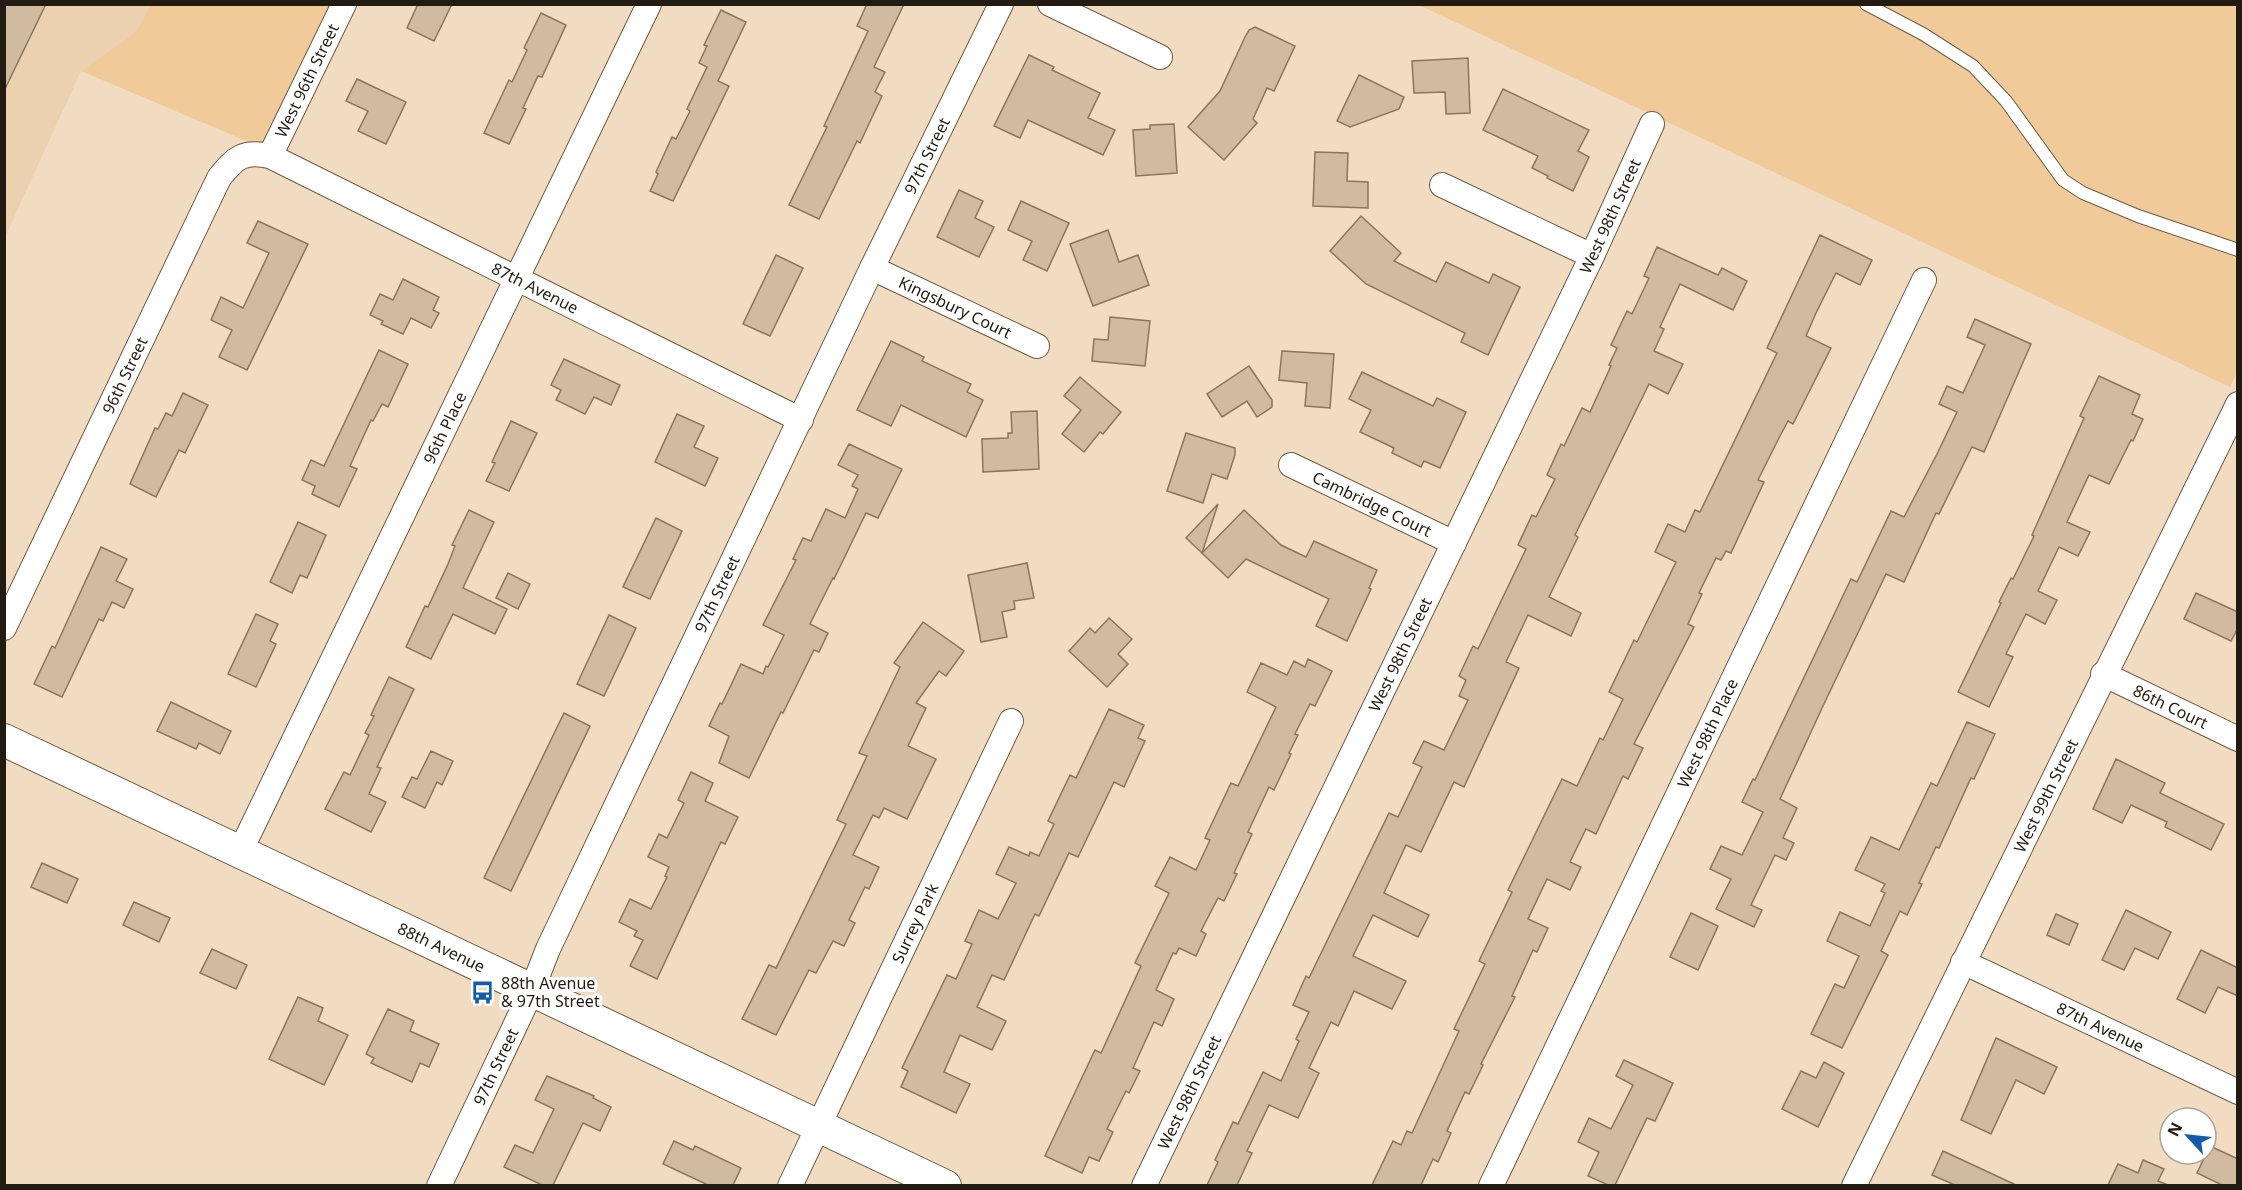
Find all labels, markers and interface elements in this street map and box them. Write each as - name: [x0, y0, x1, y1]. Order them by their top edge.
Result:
- street label: West 96th Street: [270, 20, 344, 141]
- street label: 97th Street: [899, 114, 955, 198]
- street label: West 98th Street: [1574, 155, 1646, 277]
- street label: 87th Avenue: [488, 257, 582, 319]
- street label: Kingsbury Court: [895, 271, 1015, 343]
- street label: 96th Street: [97, 333, 153, 417]
- street label: 96th Place: [418, 388, 471, 468]
- street label: Cambridge Court: [1309, 466, 1436, 542]
- street label: 97th Street: [689, 552, 745, 636]
- street label: West 98th Street: [1363, 594, 1437, 715]
- street label: West 98th Place: [1672, 675, 1743, 791]
- street label: 86th Court: [2130, 679, 2212, 734]
- street label: West 99th Street: [2009, 735, 2083, 856]
- street label: Surrey Park: [886, 879, 944, 967]
- street label: 88th Avenue: [394, 917, 489, 977]
- place label: 88th Avenue & 97th Street: [501, 972, 600, 1012]
- bus stop icon: 88th Avenue & 97th Street: [470, 979, 496, 1005]
- street label: 87th Avenue: [2053, 997, 2148, 1057]
- street label: 97th Street: [468, 1024, 523, 1109]
- street label: West 98th Street: [1152, 1031, 1226, 1153]
- north arrow: [2158, 1106, 2218, 1166]
- text: N: [2162, 1118, 2187, 1140]

